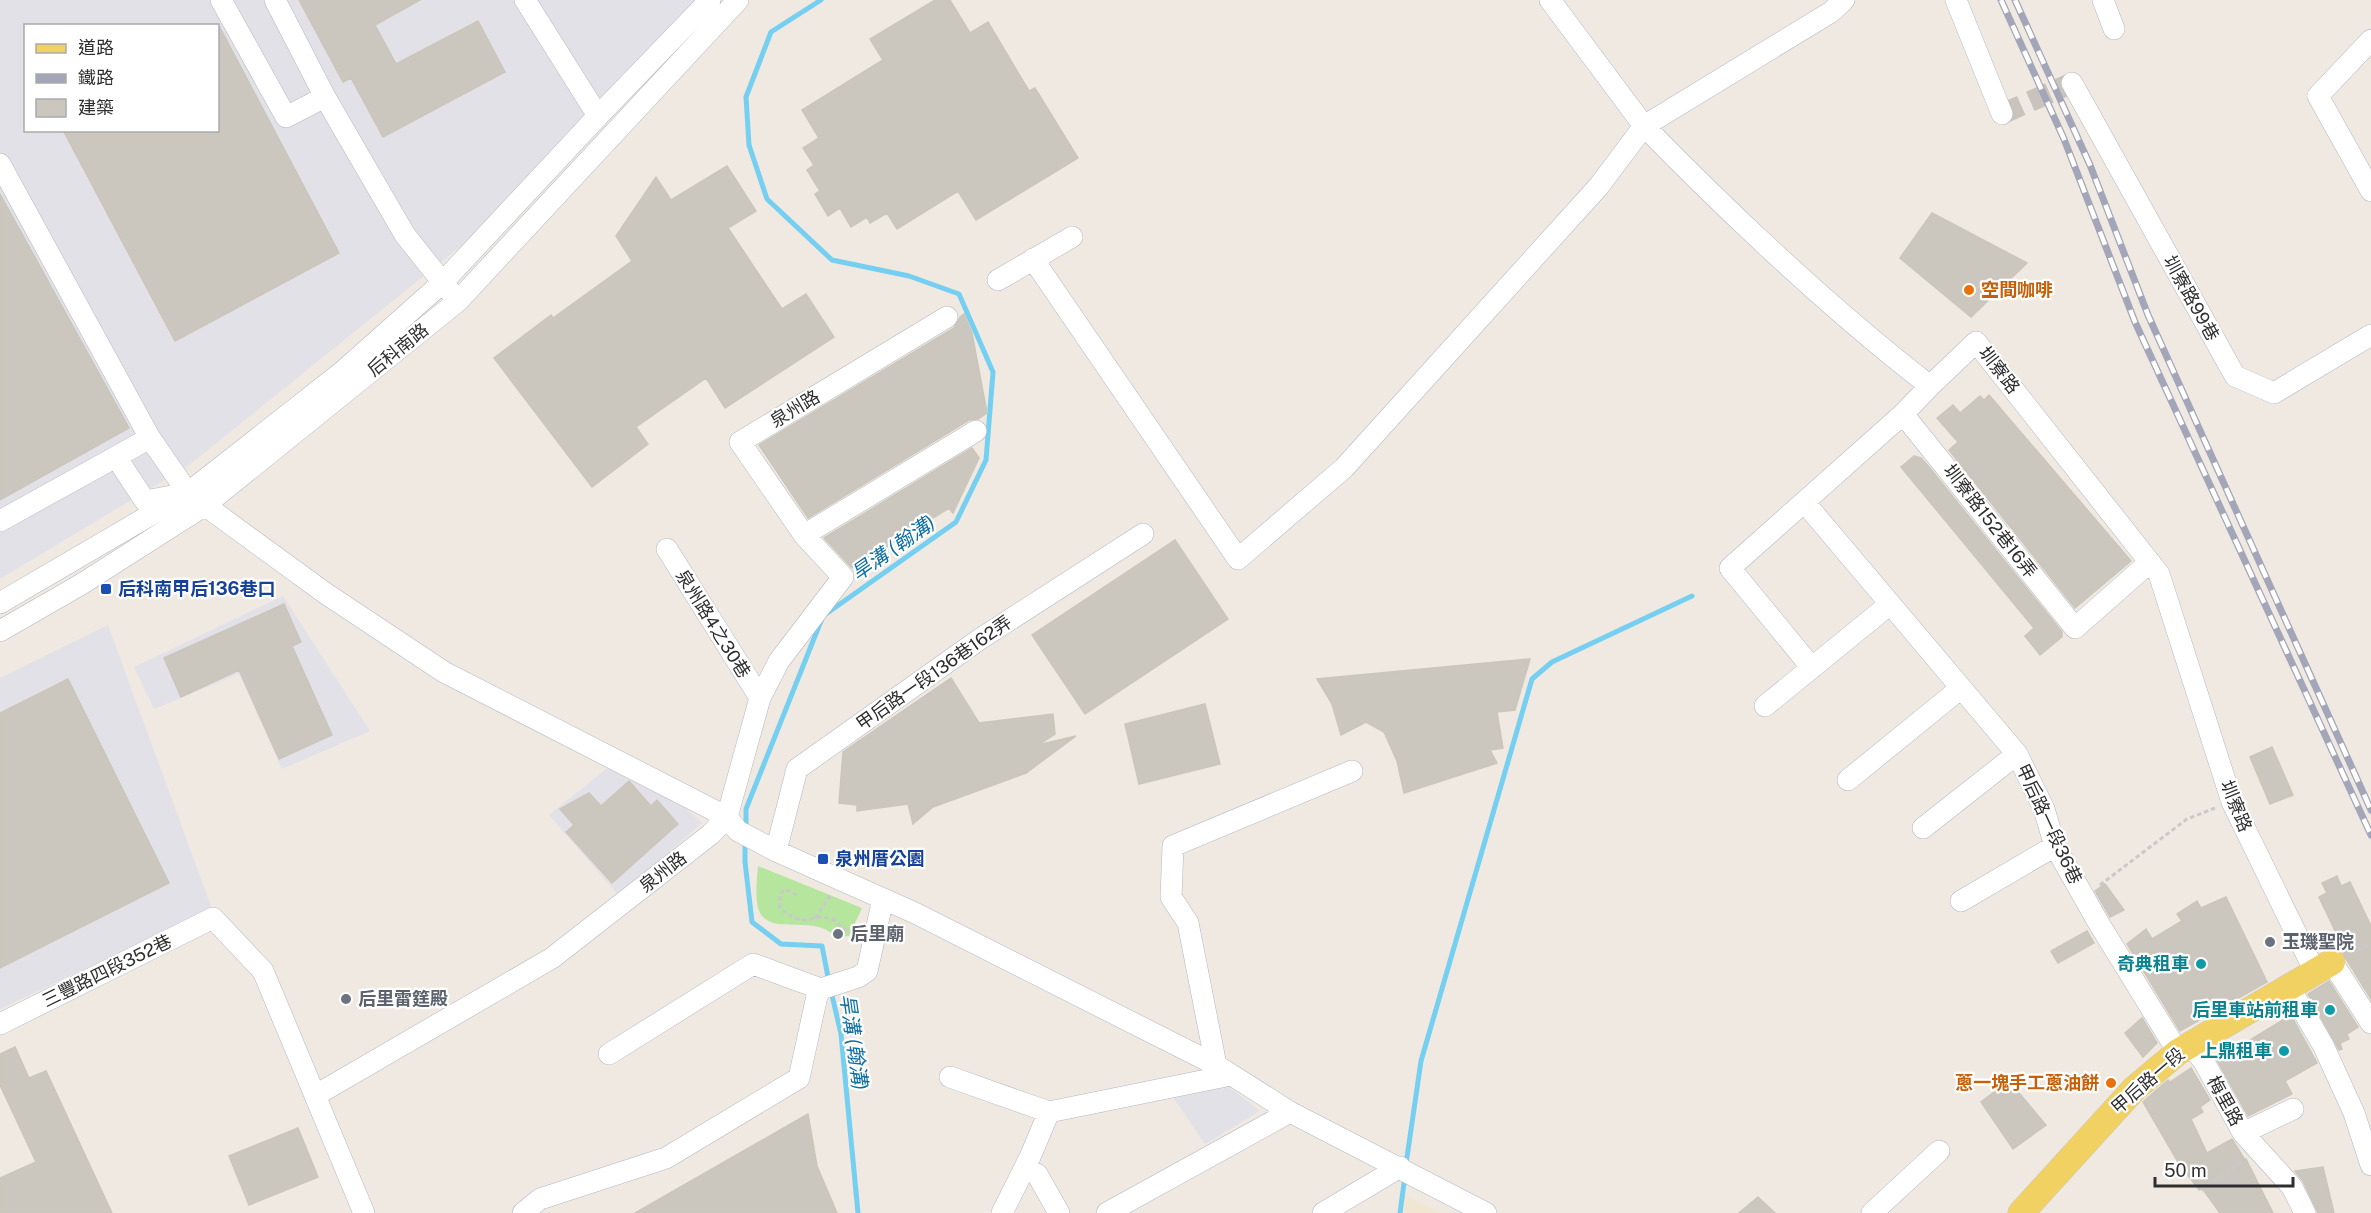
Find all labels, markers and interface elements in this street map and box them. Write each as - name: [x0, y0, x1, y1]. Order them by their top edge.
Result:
- legend: [24, 24, 219, 132]
- text: 道路: [78, 37, 114, 58]
- text: 鐵路: [78, 67, 114, 88]
- text: 建築: [78, 97, 114, 118]
- street label: 圳寮路99巷: [2159, 251, 2223, 344]
- place label: 空間咖啡: [1981, 279, 2053, 300]
- marker: 空間咖啡: [1962, 283, 1976, 297]
- street label: 后科南路: [363, 319, 432, 380]
- street label: 圳寮路: [1974, 342, 2024, 397]
- street label: 泉州路: [766, 386, 823, 431]
- street label: 圳寮路152巷16弄: [1940, 460, 2041, 582]
- water label: 旱溝 (翰溝): [846, 510, 940, 586]
- street label: 泉州路4之30巷: [672, 566, 755, 682]
- place label: 后科南甲后136巷口: [118, 578, 276, 599]
- marker: 后科南甲后136巷口: [99, 582, 113, 596]
- street label: 甲后路一段136巷162弄: [852, 611, 1016, 734]
- street label: 甲后路一段36巷: [2012, 760, 2087, 887]
- street label: 圳寮路: [2217, 777, 2256, 835]
- street label: 泉州路: [635, 847, 690, 897]
- place label: 泉州厝公園: [835, 848, 925, 869]
- marker: 泉州厝公園: [816, 852, 830, 866]
- place label: 后里廟: [850, 923, 904, 944]
- marker: 后里廟: [831, 927, 845, 941]
- street label: 三豐路四段352巷: [39, 930, 175, 1011]
- place label: 玉璣聖院: [2282, 931, 2354, 952]
- marker: 玉璣聖院: [2263, 935, 2277, 949]
- place label: 奇典租車: [2117, 953, 2189, 974]
- marker: 奇典租車: [2194, 957, 2208, 971]
- place label: 后里雷筳殿: [358, 988, 448, 1009]
- marker: 后里雷筳殿: [339, 992, 353, 1006]
- water label: 旱溝 (翰溝): [835, 992, 873, 1092]
- place label: 后里車站前租車: [2192, 999, 2318, 1020]
- marker: 后里車站前租車: [2323, 1003, 2337, 1017]
- place label: 上鼎租車: [2200, 1040, 2272, 1061]
- street label: 甲后路一段: [2107, 1043, 2189, 1118]
- marker: 上鼎租車: [2277, 1044, 2291, 1058]
- place label: 蔥一塊手工蔥油餅: [1955, 1072, 2099, 1093]
- street label: 梅里路: [2203, 1072, 2248, 1129]
- marker: 蔥一塊手工蔥油餅: [2104, 1076, 2118, 1090]
- scale bar: [2155, 1150, 2293, 1188]
- text: 50 m: [2164, 1160, 2207, 1181]

